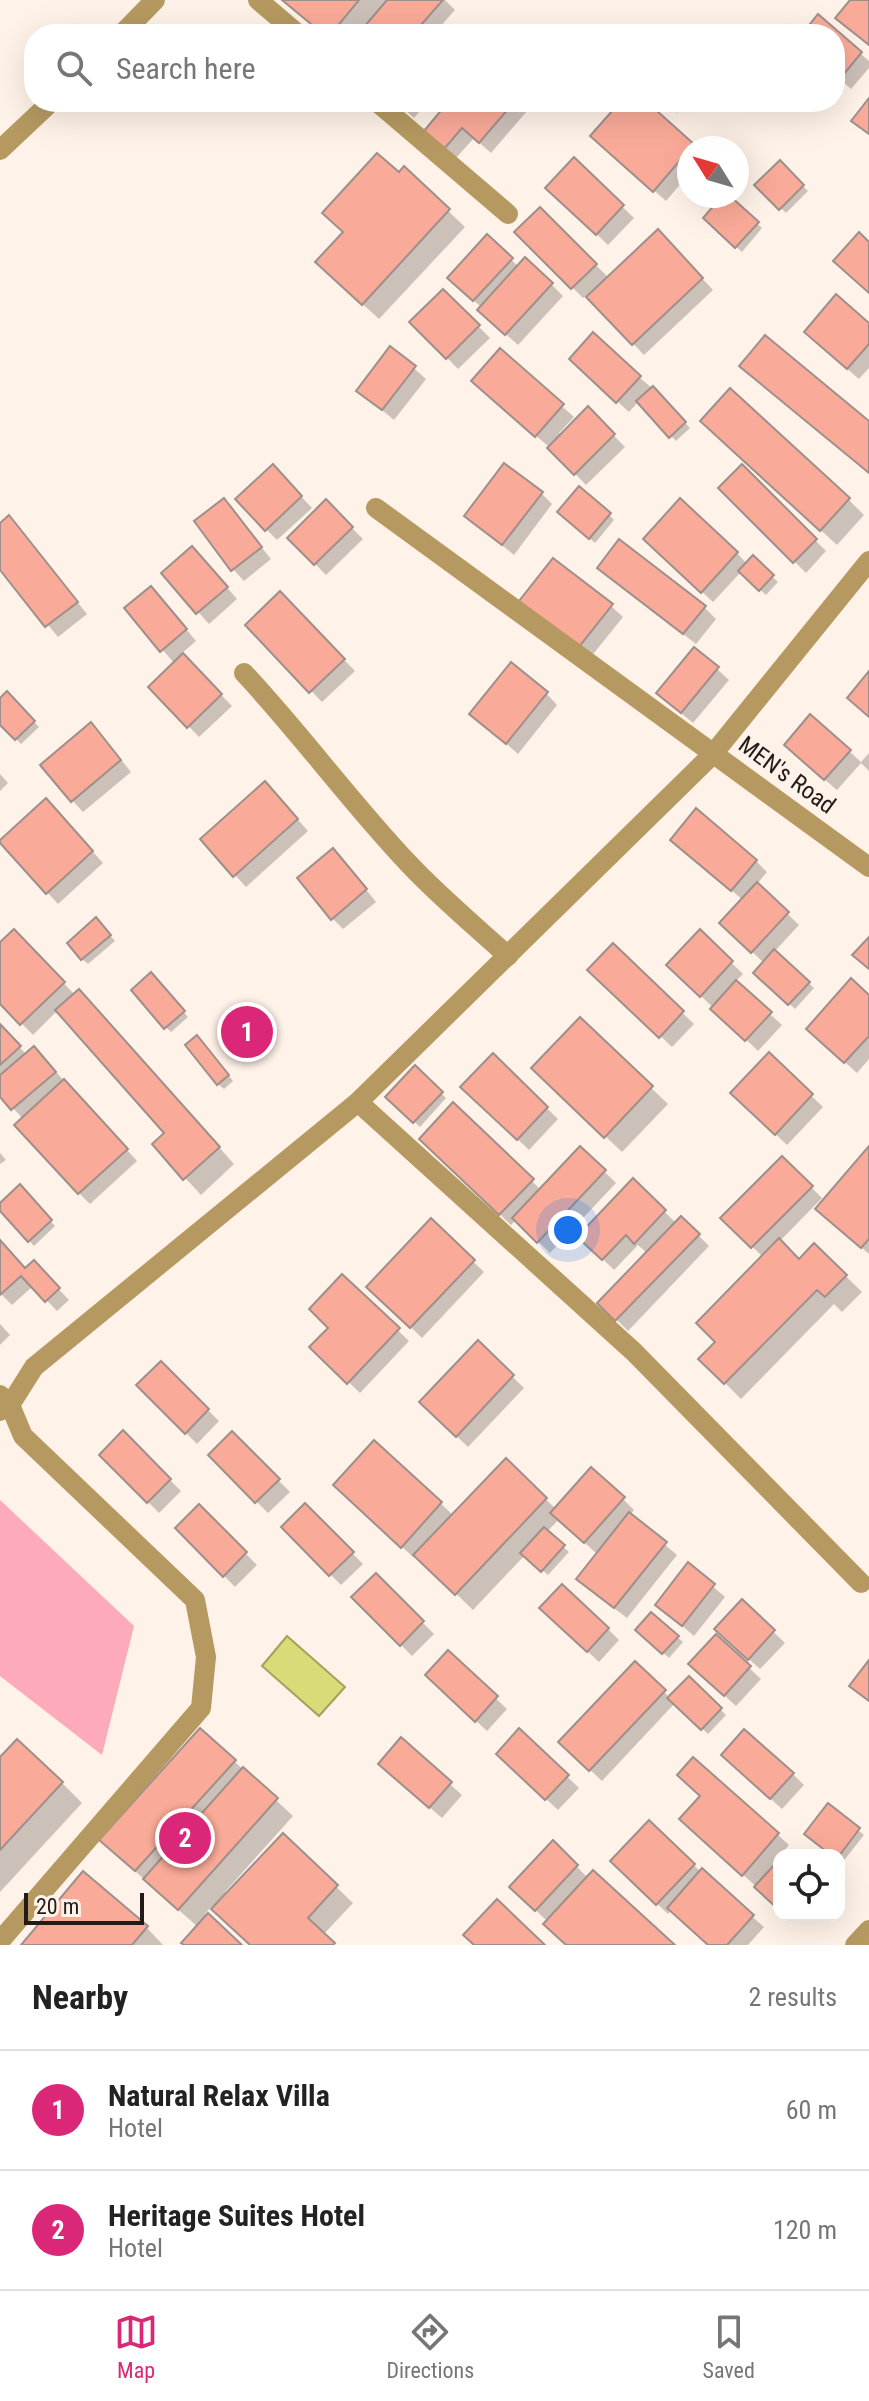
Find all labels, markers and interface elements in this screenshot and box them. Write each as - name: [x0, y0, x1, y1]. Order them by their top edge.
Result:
- search box: [24, 24, 845, 112]
- icon: search: [52, 46, 96, 90]
- text: Search here: [116, 51, 256, 86]
- north arrow: [677, 136, 749, 208]
- street label: MEN's Road: [733, 731, 841, 819]
- pin: 1: [221, 1002, 273, 1062]
- your location: [548, 1210, 588, 1250]
- pin: 2: [159, 1808, 211, 1868]
- map controls: [773, 1849, 845, 1921]
- button: locate: [773, 1849, 845, 1921]
- scale bar: [24, 1889, 144, 1925]
- text: 20 m: [36, 1894, 79, 1919]
- text: Nearby: [32, 1977, 128, 2017]
- text: 2 results: [748, 1982, 837, 2012]
- text: Natural Relax Villa: [108, 2078, 330, 2113]
- text: 1: [51, 2095, 65, 2125]
- text: 60 m: [786, 2095, 837, 2125]
- text: Hotel: [108, 2113, 163, 2143]
- text: Heritage Suites Hotel: [108, 2198, 365, 2233]
- text: 2: [51, 2215, 65, 2245]
- text: 120 m: [773, 2215, 837, 2245]
- text: Hotel: [108, 2233, 163, 2263]
- tab: Map: [114, 2310, 158, 2383]
- tab: Directions: [386, 2310, 474, 2383]
- tab: Saved: [703, 2310, 755, 2383]

